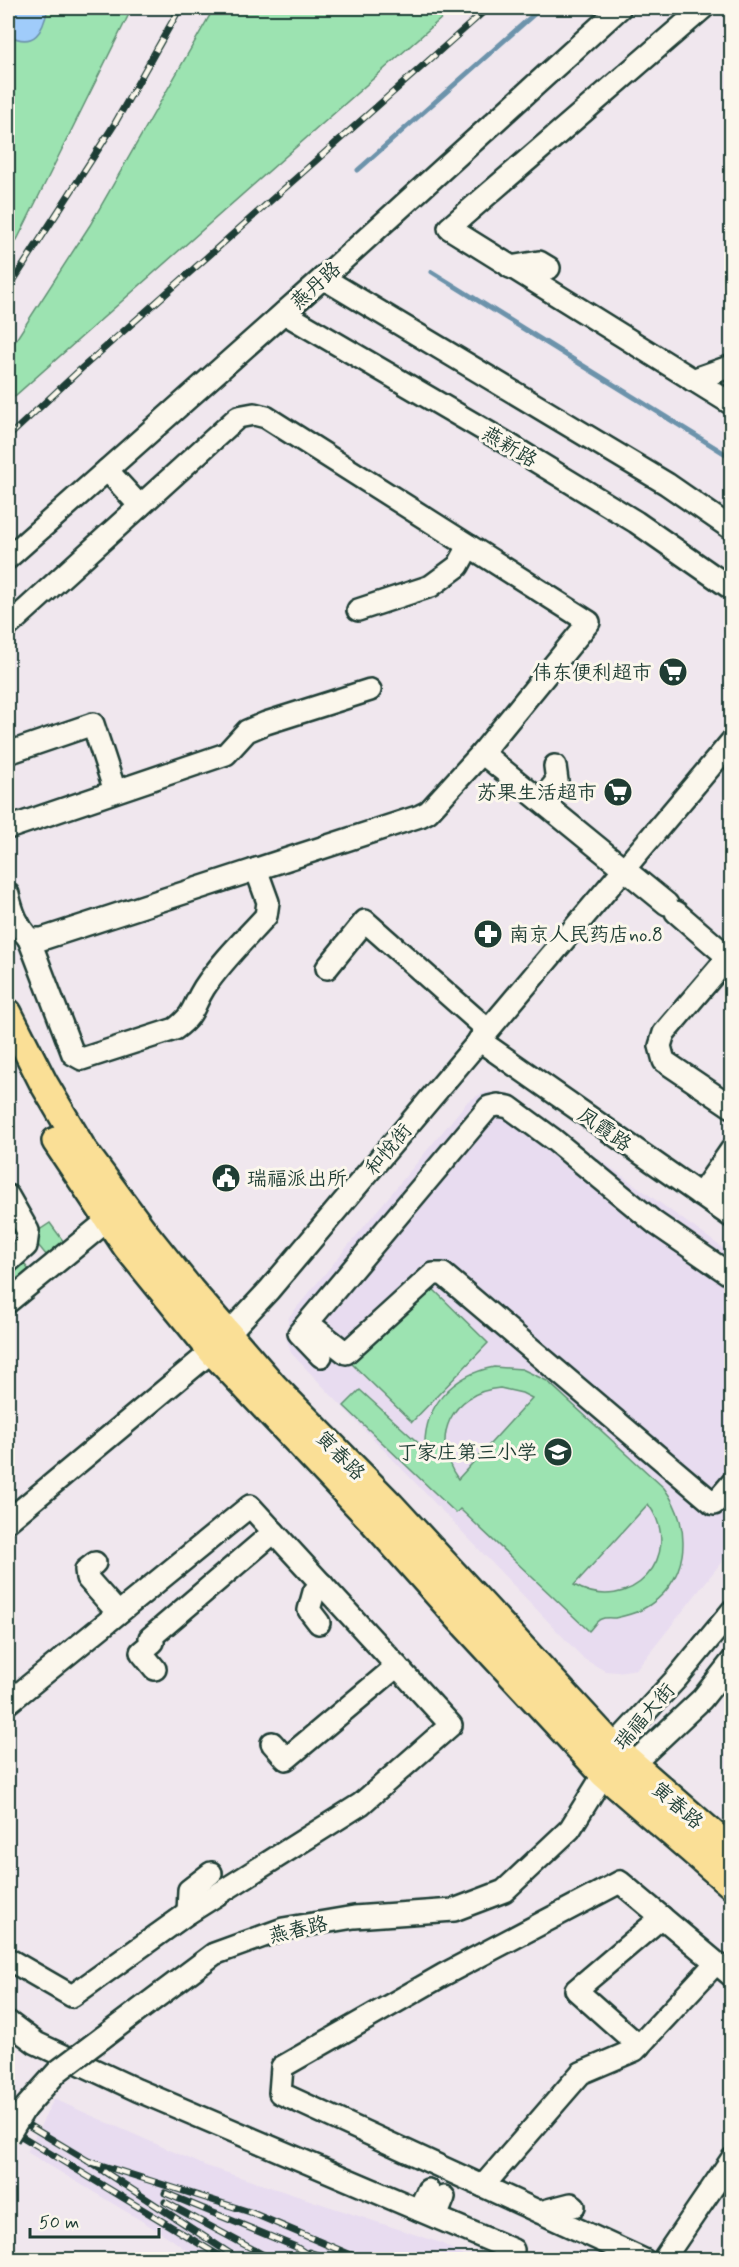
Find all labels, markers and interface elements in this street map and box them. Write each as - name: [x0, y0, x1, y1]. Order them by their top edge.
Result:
- street label: 燕丹路: [285, 255, 348, 316]
- street label: 燕新路: [477, 420, 543, 475]
- supermarket icon: 伟东便利超市: [657, 656, 689, 688]
- place label: 伟东便利超市: [532, 660, 652, 687]
- supermarket icon: 苏果生活超市: [602, 776, 634, 808]
- place label: 苏果生活超市: [477, 780, 597, 807]
- pharmacy icon: 南京人民药店no.8: [472, 918, 504, 950]
- place label: 南京人民药店no.8: [509, 922, 663, 949]
- street label: 凤霞路: [572, 1102, 637, 1159]
- street label: 和悦街: [360, 1118, 419, 1182]
- public building icon: 瑞福派出所: [210, 1162, 242, 1194]
- place label: 瑞福派出所: [247, 1166, 347, 1193]
- street label: 寅春路: [309, 1425, 371, 1488]
- school or university icon: 丁家庄第三小学: [542, 1436, 574, 1468]
- place label: 丁家庄第三小学: [397, 1440, 537, 1467]
- street label: 瑞福大街: [609, 1678, 682, 1756]
- street label: 寅春路: [646, 1776, 709, 1837]
- street label: 燕春路: [266, 1910, 332, 1950]
- scale bar: [30, 2201, 159, 2239]
- text: 50 m: [39, 2211, 79, 2235]

